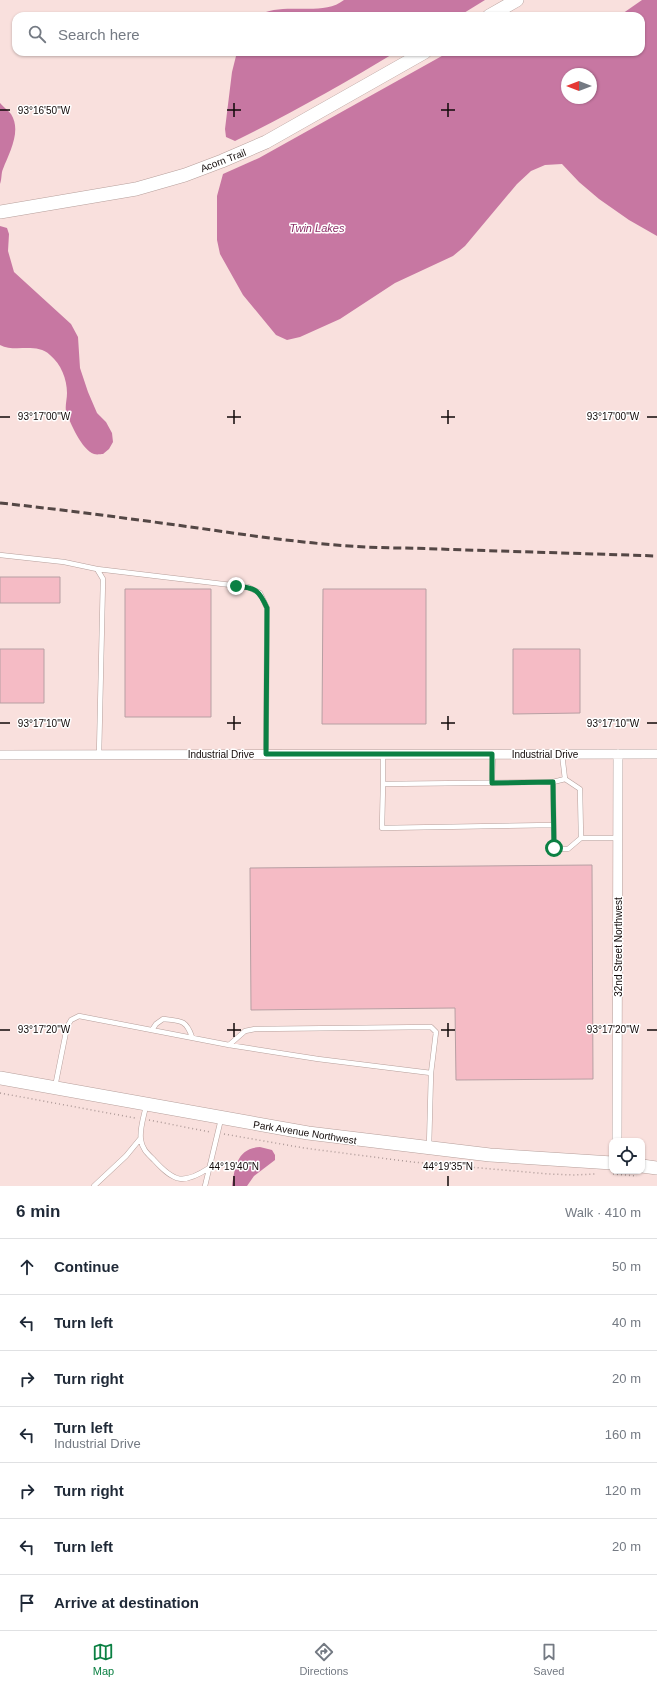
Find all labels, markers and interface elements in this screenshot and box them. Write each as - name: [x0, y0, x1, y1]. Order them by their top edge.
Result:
- search box: [12, 12, 645, 56]
- icon: search: [26, 23, 48, 45]
- text: Search here: [58, 26, 140, 43]
- north arrow: [561, 68, 597, 104]
- text: 93°16'50"W: [18, 105, 71, 116]
- street label: Acorn Trail: [199, 147, 247, 174]
- water label: Twin Lakes: [290, 222, 345, 234]
- text: 93°17'00"W: [18, 411, 71, 422]
- text: 93°17'00"W: [587, 411, 640, 422]
- route end: [227, 577, 245, 595]
- text: 93°17'10"W: [18, 718, 71, 729]
- text: 93°17'10"W: [587, 718, 640, 729]
- street label: Industrial Drive: [188, 749, 255, 760]
- street label: Industrial Drive: [512, 749, 579, 760]
- route start: [545, 839, 563, 857]
- street label: 32nd Street Northwest: [613, 897, 624, 997]
- text: 93°17'20"W: [18, 1024, 71, 1035]
- text: 93°17'20"W: [587, 1024, 640, 1035]
- street label: Park Avenue Northwest: [253, 1119, 358, 1146]
- map controls: [609, 1138, 645, 1174]
- button: locate: [609, 1138, 645, 1174]
- text: 44°19'40"N: [209, 1161, 259, 1172]
- text: 44°19'35"N: [423, 1161, 473, 1172]
- text: 6 min: [16, 1202, 60, 1221]
- text: Walk · 410 m: [565, 1205, 641, 1220]
- icon: ahead: [16, 1256, 38, 1278]
- text: Continue: [54, 1258, 119, 1275]
- text: 50 m: [612, 1259, 641, 1274]
- icon: left: [16, 1312, 38, 1334]
- text: Turn left: [54, 1314, 113, 1331]
- text: 40 m: [612, 1315, 641, 1330]
- icon: right: [16, 1368, 38, 1390]
- text: Turn right: [54, 1370, 124, 1387]
- text: 20 m: [612, 1371, 641, 1386]
- text: Turn left: [54, 1419, 113, 1436]
- icon: left: [16, 1424, 38, 1446]
- text: 160 m: [605, 1427, 641, 1442]
- text: Industrial Drive: [54, 1436, 141, 1451]
- icon: right: [16, 1480, 38, 1502]
- text: Turn right: [54, 1482, 124, 1499]
- text: 120 m: [605, 1483, 641, 1498]
- icon: left: [16, 1536, 38, 1558]
- text: Turn left: [54, 1538, 113, 1555]
- text: 20 m: [612, 1539, 641, 1554]
- icon: arrive: [16, 1592, 38, 1614]
- text: Arrive at destination: [54, 1594, 199, 1611]
- tab: Map: [92, 1641, 114, 1677]
- tab: Directions: [299, 1641, 348, 1677]
- tab: Saved: [533, 1641, 564, 1677]

